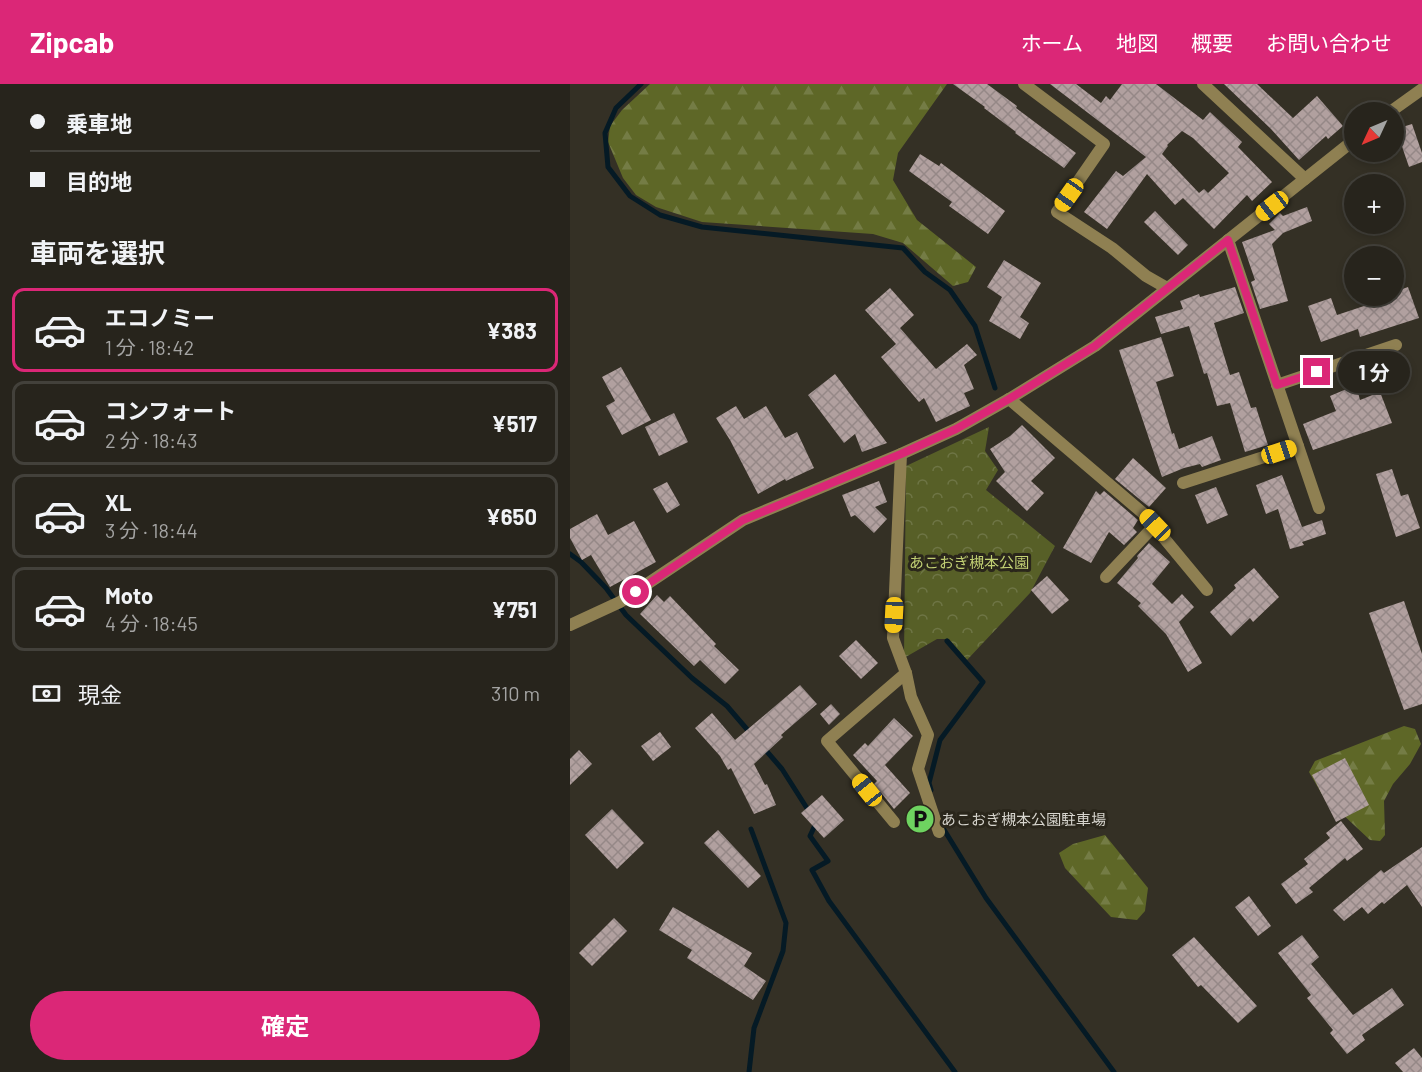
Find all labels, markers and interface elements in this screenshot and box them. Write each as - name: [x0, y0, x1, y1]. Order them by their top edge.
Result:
- text: Zipcab: [30, 25, 114, 59]
- text: ホーム: [1021, 30, 1083, 55]
- text: 地図: [1116, 30, 1158, 55]
- text: 概要: [1191, 30, 1233, 55]
- text: お問い合わせ: [1266, 30, 1392, 55]
- north arrow: [1344, 102, 1404, 162]
- map controls: [1344, 102, 1404, 306]
- text: 乗車地: [66, 110, 132, 136]
- text: 目的地: [66, 168, 132, 194]
- button: +: [1344, 174, 1404, 234]
- car: [1051, 175, 1087, 215]
- car: [1252, 188, 1292, 224]
- text: 車両を選択: [30, 236, 165, 268]
- button: −: [1344, 246, 1404, 306]
- icon: car: [33, 303, 87, 357]
- text: エコノミー: [105, 304, 215, 330]
- text: ¥383: [486, 317, 537, 343]
- text: 1 分 · 18:42: [105, 335, 194, 359]
- callout: 1 分: [1338, 351, 1410, 393]
- route end: [1303, 358, 1330, 385]
- text: 1 分: [1358, 360, 1390, 384]
- icon: car: [33, 396, 87, 450]
- text: コンフォート: [105, 397, 236, 423]
- text: ¥517: [492, 410, 537, 436]
- text: 2 分 · 18:43: [105, 428, 197, 452]
- car: [1259, 438, 1299, 466]
- icon: car: [33, 489, 87, 543]
- text: XL: [105, 489, 131, 515]
- text: ¥650: [486, 503, 537, 529]
- car: [1136, 506, 1174, 544]
- text: 3 分 · 18:44: [105, 518, 198, 542]
- park label: あこおぎ槻本公園: [909, 553, 1029, 571]
- route start: [622, 578, 649, 605]
- icon: car: [33, 582, 87, 636]
- text: Moto: [105, 582, 153, 608]
- text: ¥751: [492, 596, 537, 622]
- car: [884, 597, 904, 633]
- text: 4 分 · 18:45: [105, 611, 198, 635]
- icon: cash: [30, 677, 63, 710]
- text: 現金: [78, 681, 122, 707]
- text: 310 m: [491, 681, 540, 705]
- car: [849, 770, 885, 810]
- parking icon: あこおぎ槻本公園駐車場: [904, 803, 936, 835]
- place label: あこおぎ槻本公園駐車場: [941, 810, 1106, 828]
- button: 確定: [30, 991, 540, 1060]

